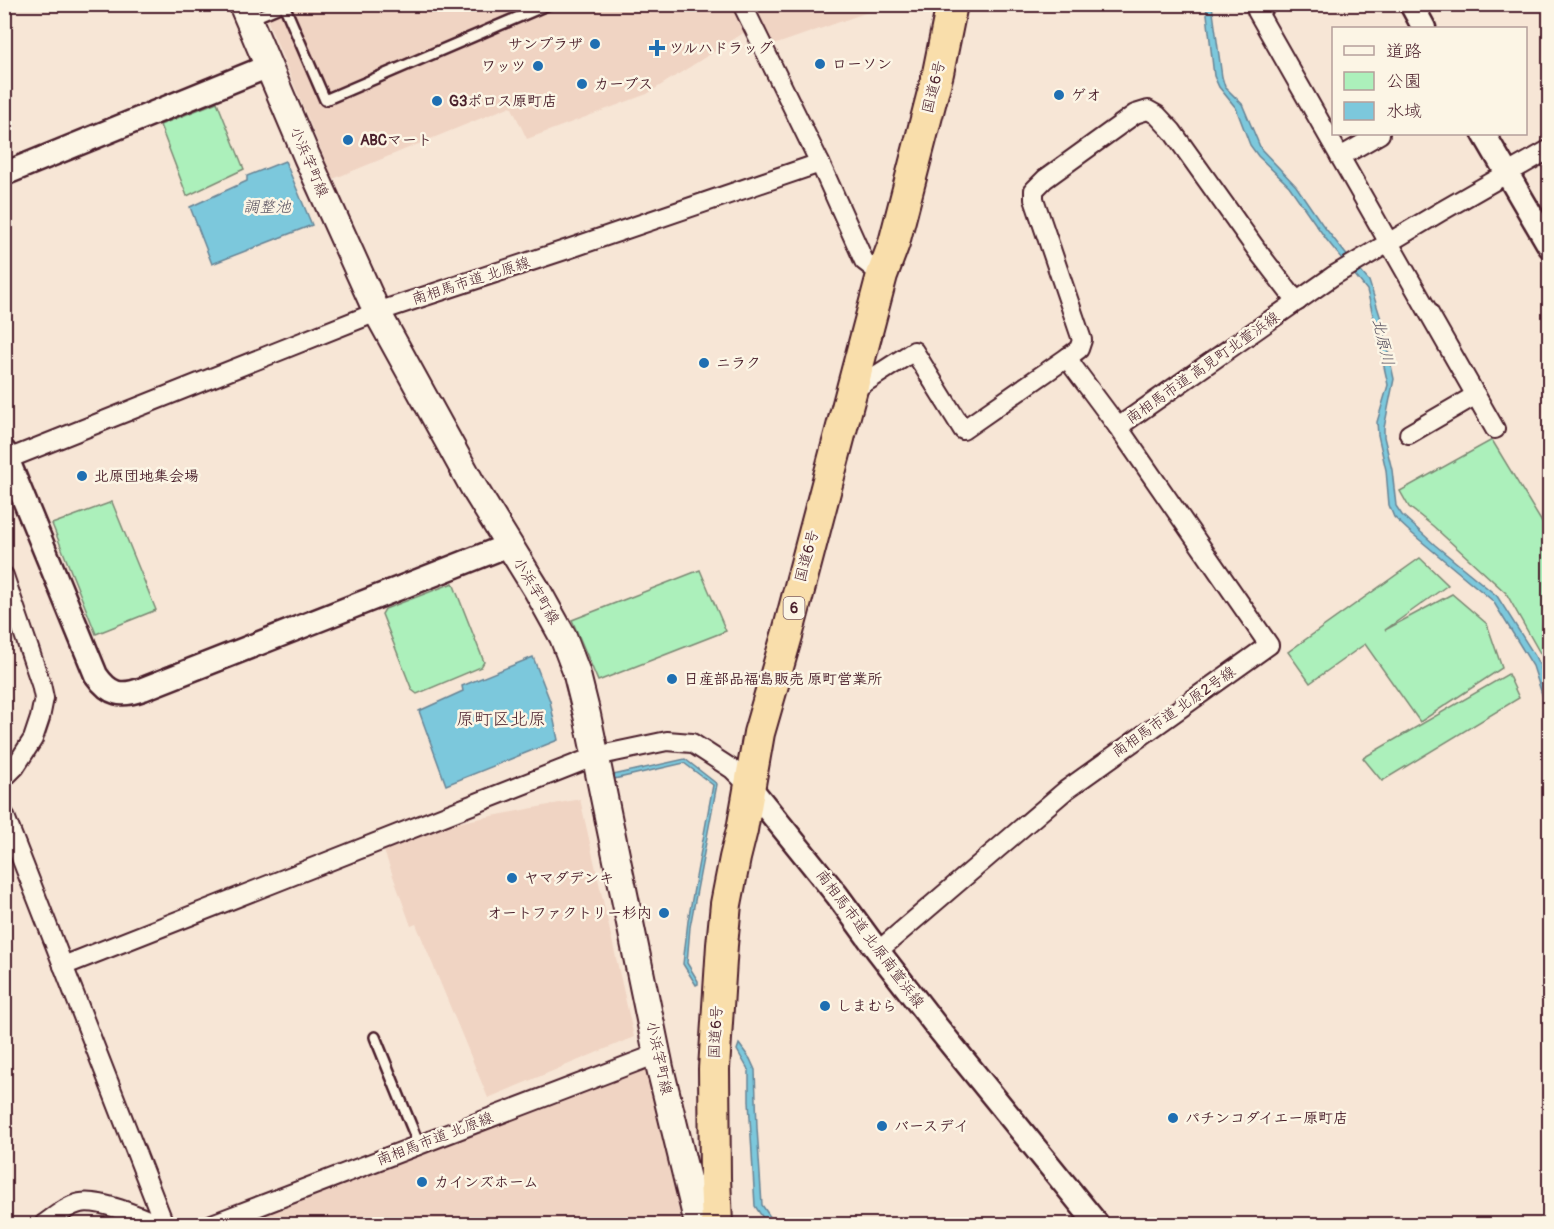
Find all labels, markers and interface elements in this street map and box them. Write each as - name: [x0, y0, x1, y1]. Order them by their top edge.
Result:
- legend: [1332, 27, 1527, 135]
- place label: サンプラザ: [508, 35, 583, 54]
- marker: サンプラザ: [588, 37, 602, 51]
- place label: ツルハドラッグ: [669, 39, 773, 58]
- text: 道路: [1386, 40, 1422, 63]
- marker: ツルハドラッグ: [650, 41, 664, 55]
- place label: ローソン: [832, 55, 892, 74]
- place label: ワッツ: [481, 57, 526, 76]
- marker: ローソン: [813, 57, 827, 71]
- marker: ワッツ: [531, 59, 545, 73]
- street label: 国道6号: [918, 59, 950, 115]
- text: 公園: [1386, 70, 1422, 93]
- place label: カーブス: [594, 75, 653, 94]
- marker: カーブス: [575, 77, 589, 91]
- place label: ゲオ: [1071, 86, 1101, 105]
- marker: ゲオ: [1052, 88, 1066, 102]
- place label: G3ポロス原町店: [449, 92, 557, 111]
- marker: G3ポロス原町店: [430, 94, 444, 108]
- text: 水域: [1386, 100, 1422, 123]
- street label: 小浜字町線: [286, 124, 332, 200]
- place label: ABCマート: [360, 131, 432, 150]
- marker: ABCマート: [341, 133, 355, 147]
- water label: 調整池: [243, 197, 292, 217]
- street label: 南相馬市道 北原線: [409, 253, 533, 309]
- street label: 南相馬市道 高見町北萱浜線: [1122, 308, 1284, 428]
- water label: 北原川: [1368, 316, 1398, 368]
- place label: ニラク: [716, 354, 761, 373]
- marker: ニラク: [697, 356, 711, 370]
- place label: 北原団地集会場: [94, 467, 199, 486]
- marker: 北原団地集会場: [75, 469, 89, 483]
- street label: 国道6号: [791, 528, 823, 584]
- street label: 小浜字町線: [509, 554, 563, 628]
- road number: 6: [784, 597, 804, 619]
- street label: 南相馬市道 北原2号線: [1108, 662, 1240, 762]
- place label: 日産部品福島販売 原町営業所: [684, 670, 882, 689]
- marker: 日産部品福島販売 原町営業所: [665, 672, 679, 686]
- district label: 原町区北原: [456, 708, 546, 731]
- street label: 南相馬市道 北原南萱浜線: [812, 866, 928, 1012]
- place label: ヤマダデンキ: [524, 869, 614, 888]
- marker: ヤマダデンキ: [505, 871, 519, 885]
- place label: オートファクトリー杉内: [487, 904, 652, 923]
- marker: オートファクトリー杉内: [657, 906, 671, 920]
- place label: しまむら: [837, 997, 897, 1016]
- marker: しまむら: [818, 999, 832, 1013]
- street label: 国道6号: [705, 1005, 727, 1059]
- street label: 小浜字町線: [642, 1019, 676, 1097]
- street label: 南相馬市道 北原線: [374, 1108, 496, 1170]
- place label: パチンコダイエー原町店: [1185, 1109, 1348, 1128]
- marker: パチンコダイエー原町店: [1166, 1111, 1180, 1125]
- place label: バースデイ: [894, 1117, 969, 1136]
- marker: バースデイ: [875, 1119, 889, 1133]
- place label: カインズホーム: [434, 1173, 538, 1192]
- marker: カインズホーム: [415, 1175, 429, 1189]

